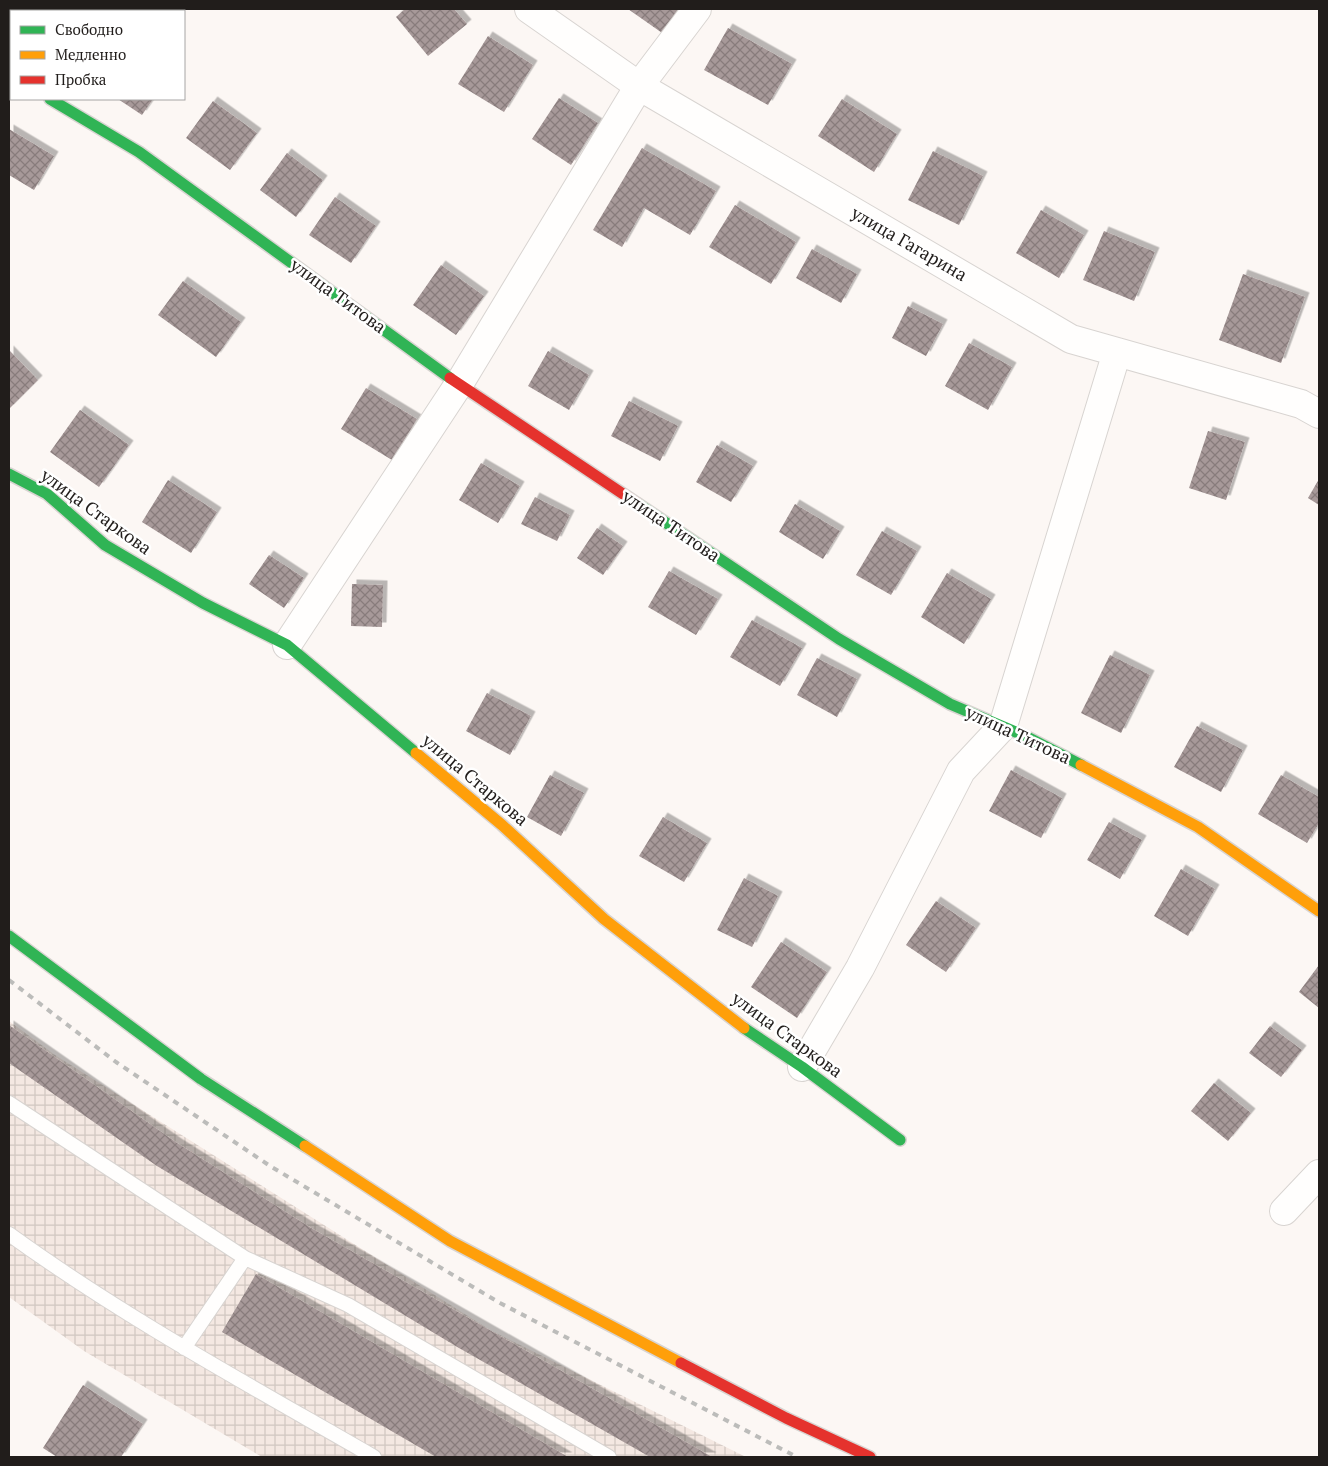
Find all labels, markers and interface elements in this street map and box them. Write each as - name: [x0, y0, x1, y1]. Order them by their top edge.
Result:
- legend: [10, 10, 185, 100]
- text: Свободно: [55, 19, 123, 39]
- text: Медленно: [55, 44, 126, 64]
- text: Пробка: [55, 69, 107, 89]
- street label: улица Гагарина: [846, 200, 972, 286]
- street label: улица Титова: [285, 252, 391, 338]
- street label: улица Старкова: [36, 462, 157, 559]
- street label: улица Титова: [617, 483, 725, 567]
- street label: улица Титова: [961, 699, 1075, 769]
- street label: улица Старкова: [417, 727, 534, 831]
- street label: улица Старкова: [727, 985, 848, 1082]

